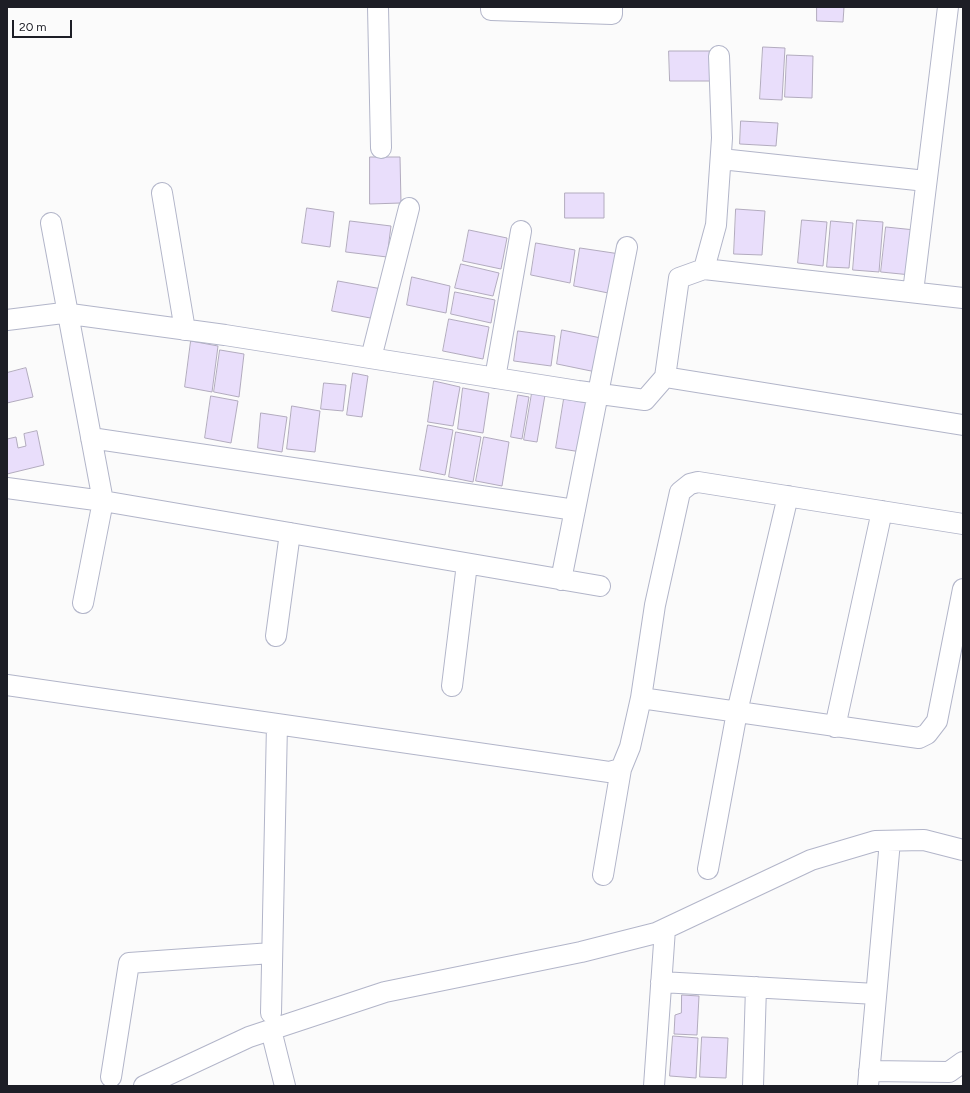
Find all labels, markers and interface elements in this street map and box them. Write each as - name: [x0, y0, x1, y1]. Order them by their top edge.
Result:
- scale bar: [14, 12, 74, 38]
- text: 20 m: [19, 20, 47, 34]

